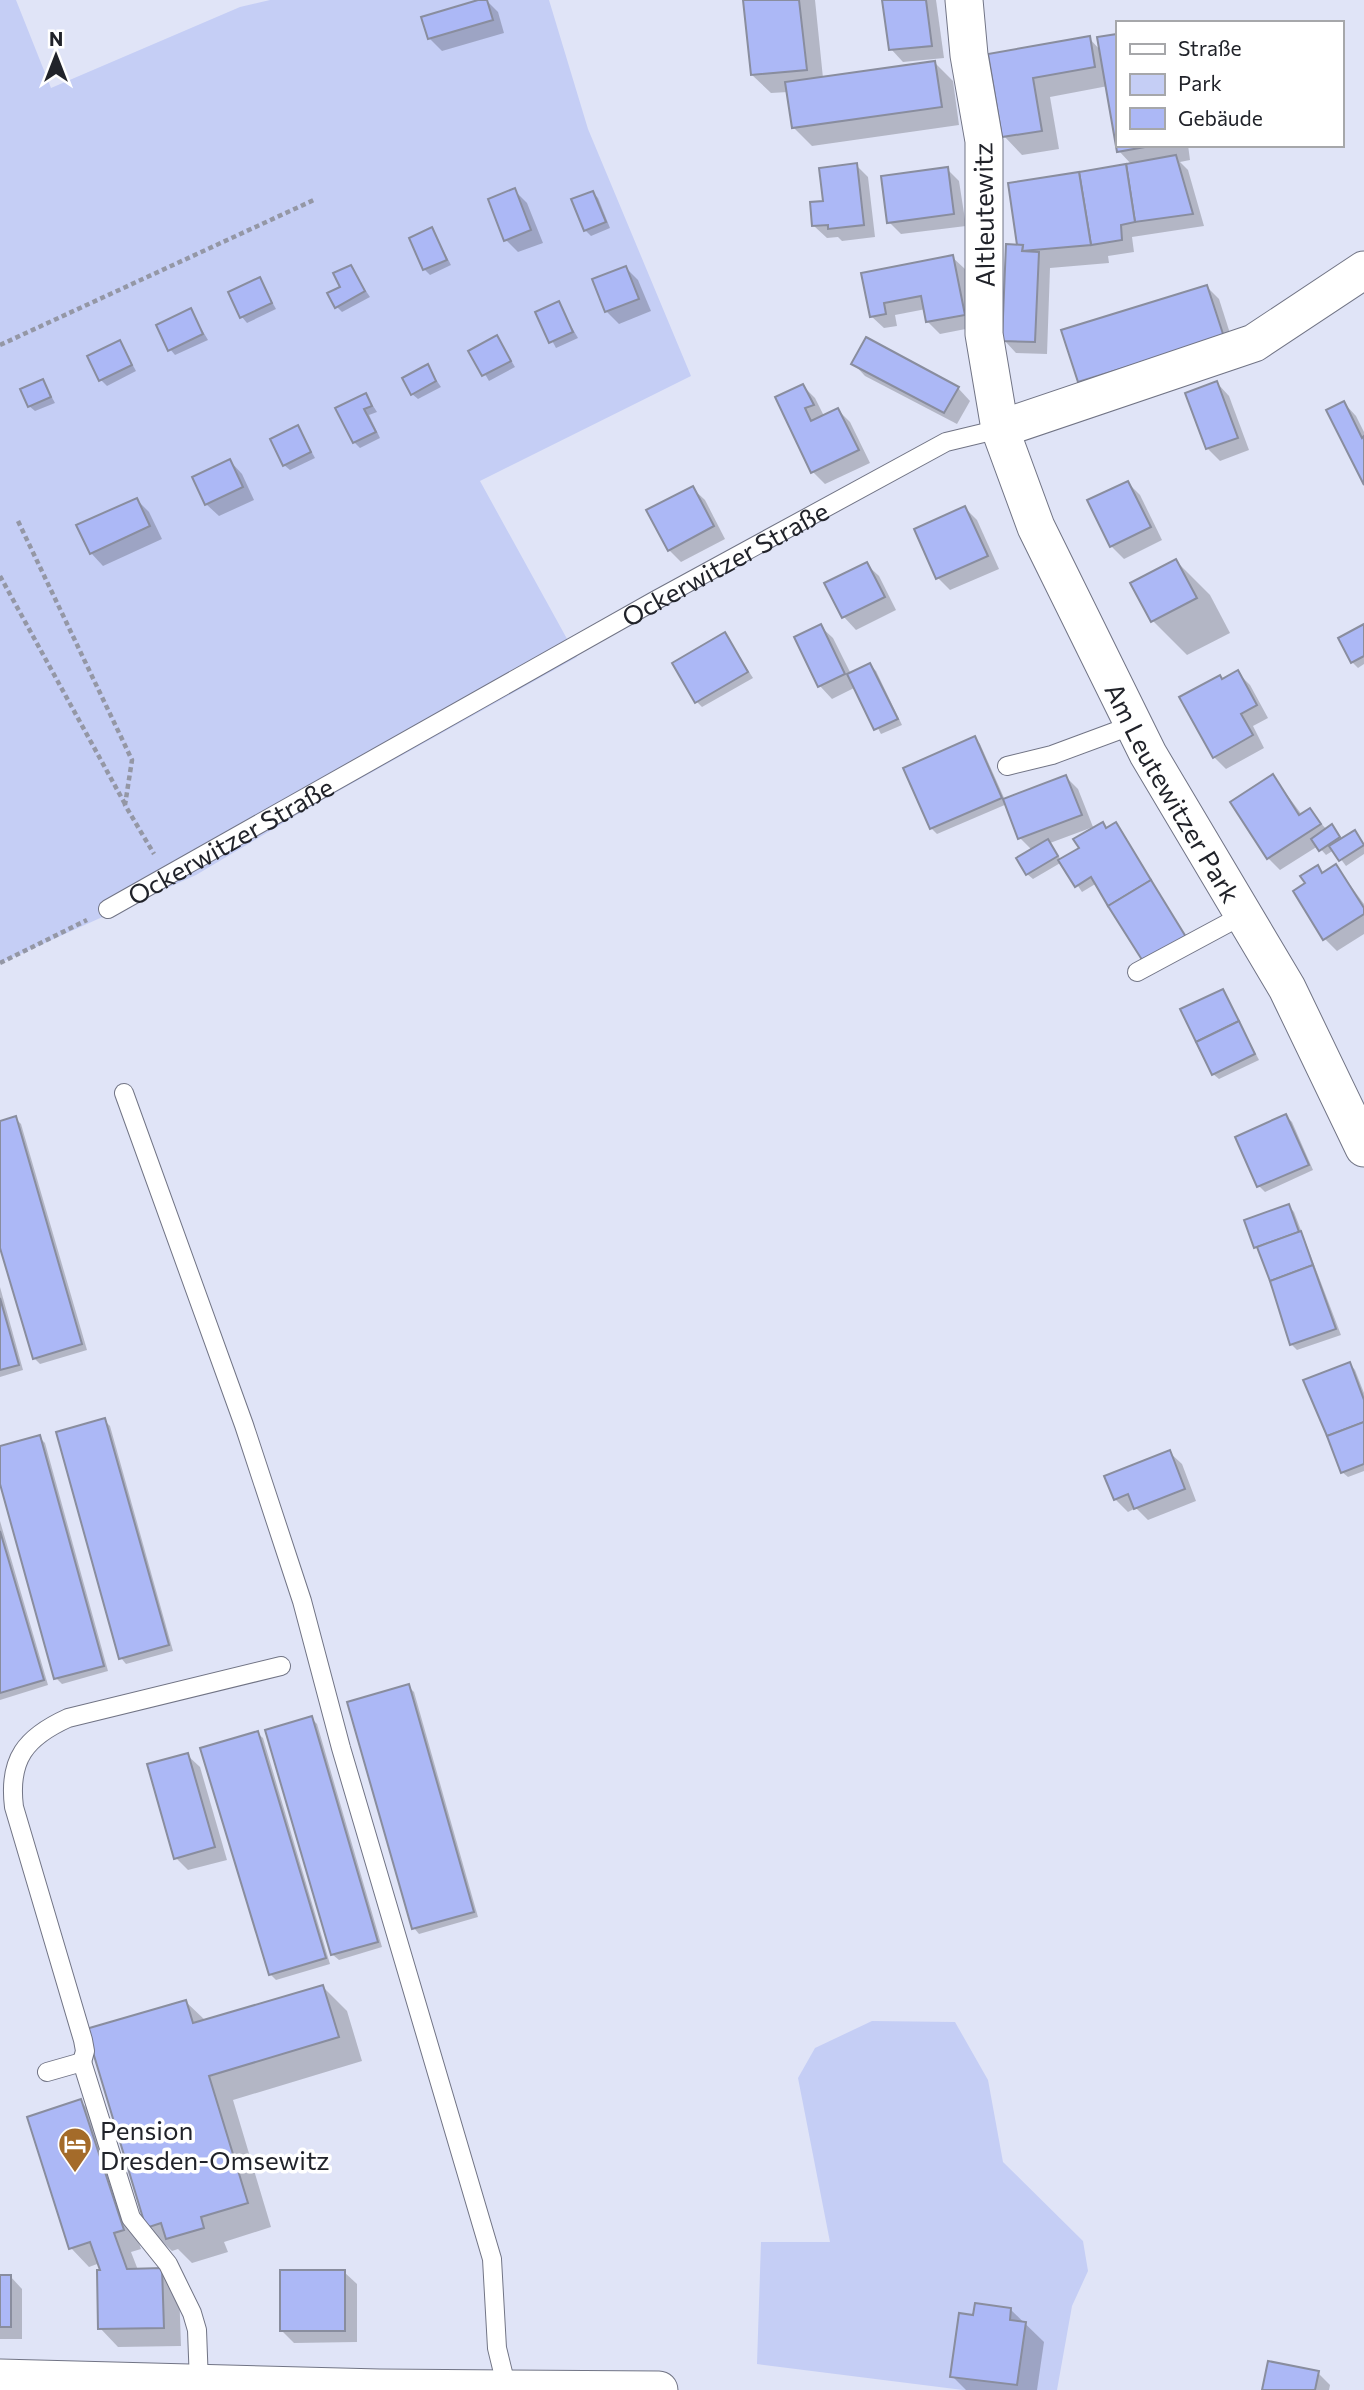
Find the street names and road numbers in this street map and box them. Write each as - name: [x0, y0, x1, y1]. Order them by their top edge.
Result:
- street label: Altleutewitz: [966, 142, 1000, 288]
- street label: Ockerwitzer Straße: [616, 494, 833, 632]
- street label: Am Leutewitzer Park: [1100, 677, 1248, 907]
- street label: Ockerwitzer Straße: [122, 770, 338, 910]

